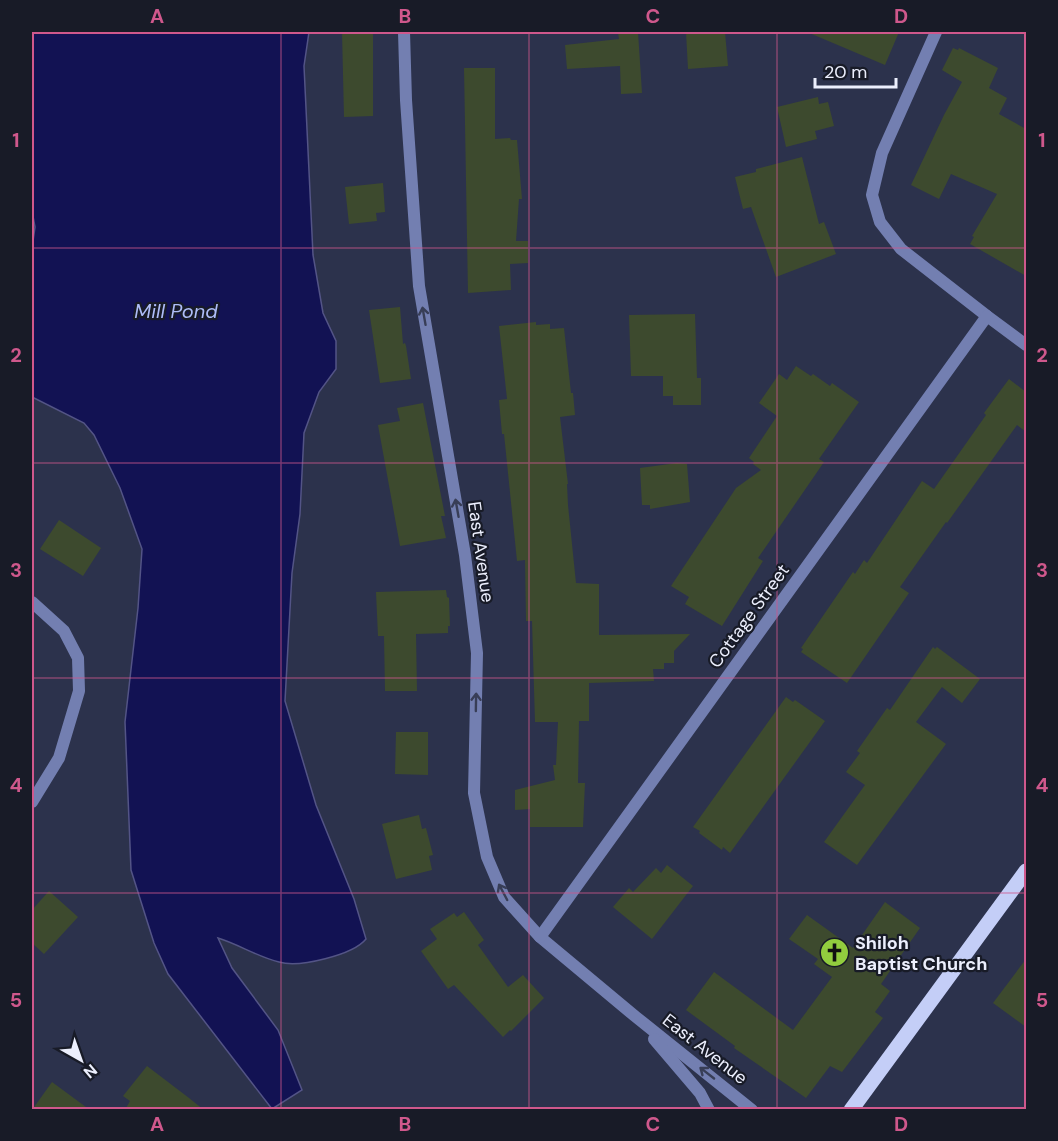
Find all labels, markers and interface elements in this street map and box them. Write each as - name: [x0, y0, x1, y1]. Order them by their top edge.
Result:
- text: A: [150, 3, 164, 29]
- text: B: [399, 3, 411, 29]
- text: C: [646, 3, 660, 29]
- text: D: [894, 3, 908, 29]
- scale bar: [815, 51, 896, 89]
- text: 20 m: [824, 60, 867, 84]
- text: 1: [12, 127, 20, 153]
- text: 1: [1038, 127, 1046, 153]
- water label: Mill Pond: [134, 298, 218, 324]
- one-way arrow: [418, 306, 429, 326]
- text: 2: [10, 342, 22, 368]
- text: 2: [1036, 342, 1048, 368]
- one-way arrow: [451, 499, 462, 518]
- street label: East Avenue: [462, 500, 500, 604]
- text: 3: [10, 557, 22, 583]
- text: 3: [1036, 557, 1048, 583]
- street label: Cottage Street: [703, 559, 795, 673]
- one-way arrow: [470, 692, 481, 712]
- text: 4: [10, 772, 23, 798]
- text: 4: [1036, 772, 1049, 798]
- one-way arrow: [497, 883, 508, 901]
- place label: Shiloh Baptist Church: [855, 931, 987, 976]
- church icon: Shiloh Baptist Church: [818, 937, 850, 969]
- text: 5: [10, 987, 22, 1013]
- text: 5: [1036, 987, 1048, 1013]
- street label: East Avenue: [658, 1008, 752, 1090]
- north arrow: [51, 1030, 111, 1090]
- text: N: [79, 1059, 102, 1083]
- one-way arrow: [699, 1067, 715, 1080]
- text: A: [150, 1111, 164, 1137]
- text: B: [399, 1111, 411, 1137]
- text: C: [646, 1111, 660, 1137]
- text: D: [894, 1111, 908, 1137]

